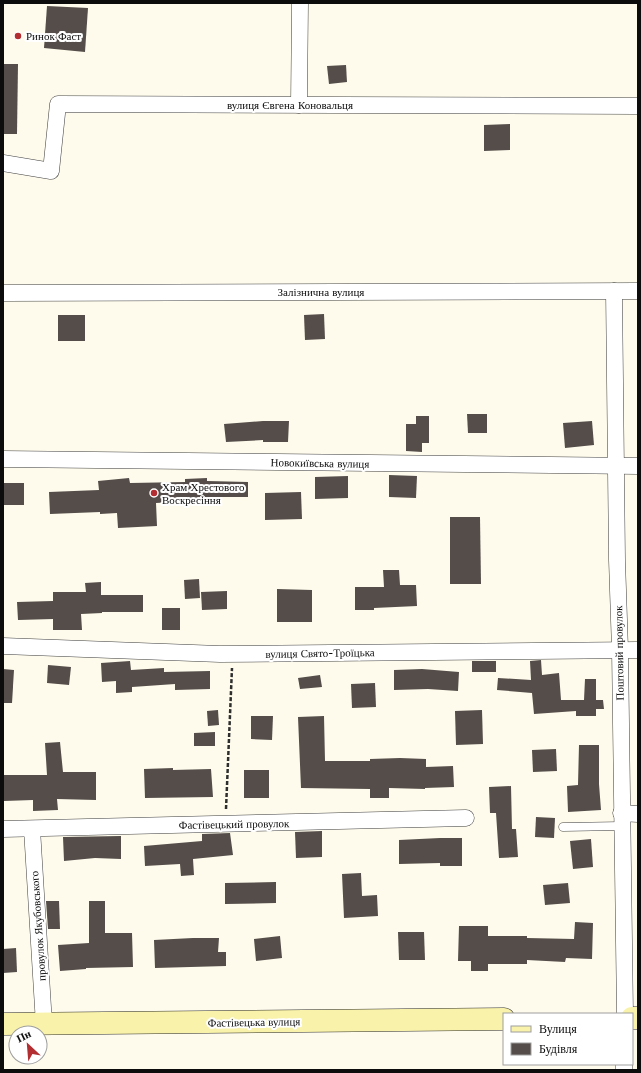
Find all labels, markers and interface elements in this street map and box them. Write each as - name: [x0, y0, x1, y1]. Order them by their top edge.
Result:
- place label: Ринок Фаст: [26, 29, 81, 43]
- marker: Ринок Фаст: [13, 31, 23, 41]
- street label: вулиця Євгена Коновальця: [227, 98, 353, 112]
- street label: Залізнична вулиця: [278, 285, 364, 299]
- street label: Новокиївська вулиця: [271, 455, 369, 471]
- place label: Храм Хрестового Воскресіння: [162, 480, 245, 507]
- marker: Храм Хрестового Воскресіння: [149, 488, 159, 498]
- street label: Поштовий провулок: [611, 605, 627, 701]
- street label: вулиця Свято-Троїцька: [265, 645, 375, 661]
- street label: Фастівецький провулок: [179, 816, 290, 832]
- street label: провулок Якубовського: [27, 870, 49, 981]
- legend: [503, 1013, 633, 1065]
- street label: Фастівецька вулиця: [208, 1014, 300, 1030]
- text: Вулиця: [539, 1021, 577, 1036]
- north arrow: [8, 1025, 48, 1065]
- text: Пн: [14, 1026, 34, 1046]
- text: Будівля: [539, 1041, 578, 1056]

